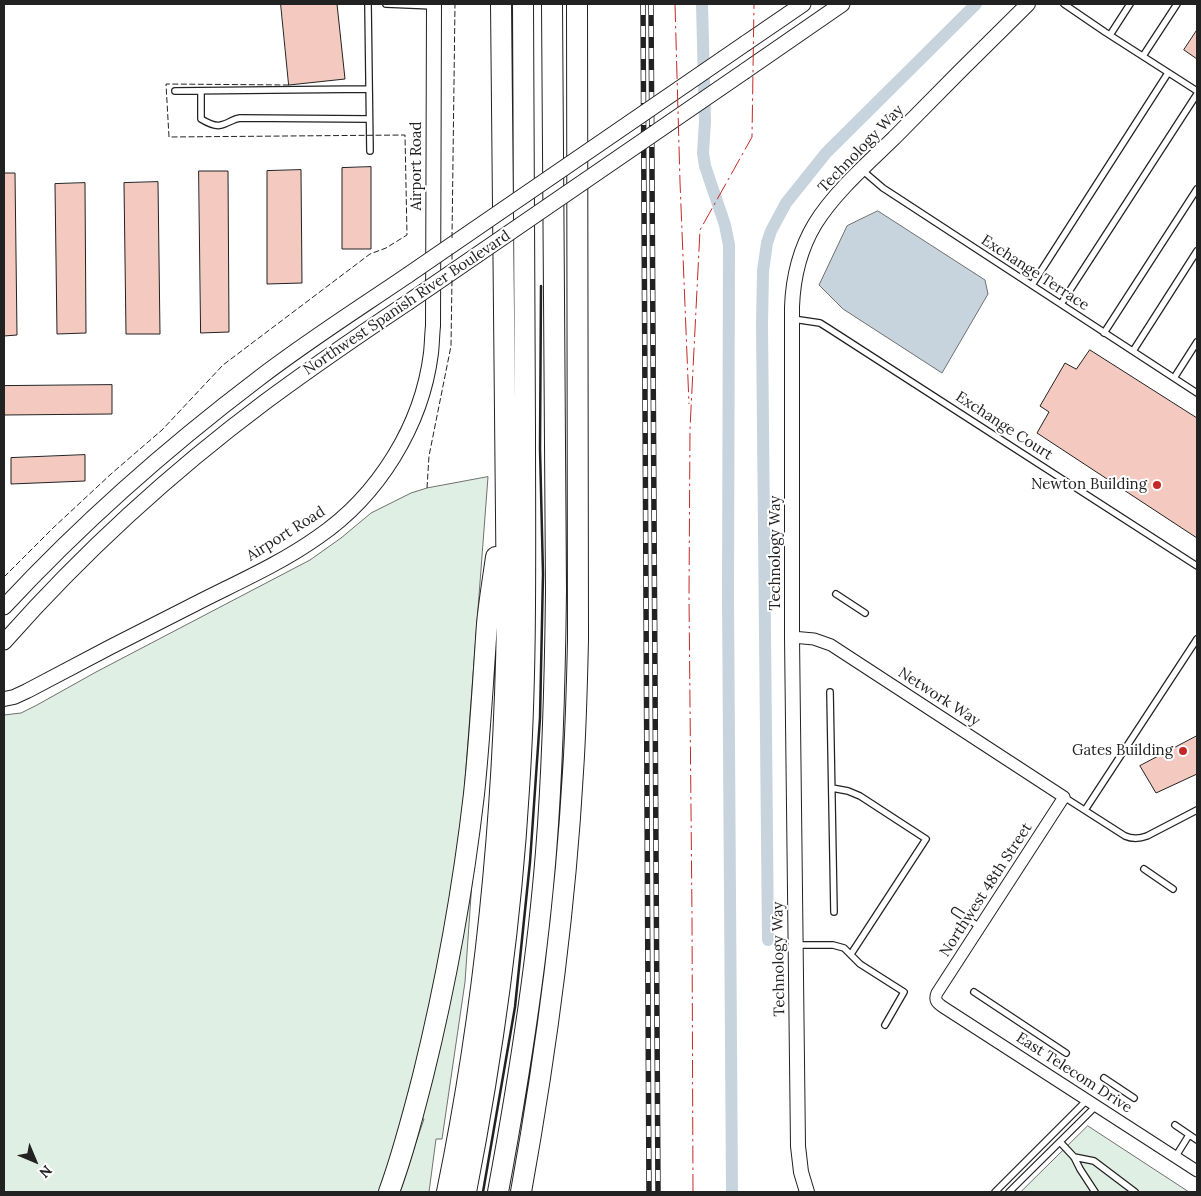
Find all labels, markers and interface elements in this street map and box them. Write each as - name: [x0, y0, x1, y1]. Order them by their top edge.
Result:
- street label: Technology Way: [815, 101, 907, 197]
- street label: Airport Road: [408, 122, 426, 210]
- street label: Northwest Spanish River Boulevard: [300, 227, 514, 379]
- street label: Exchange Terrace: [978, 231, 1092, 315]
- street label: Exchange Court: [952, 388, 1056, 464]
- place label: Newton Building: [1031, 476, 1147, 494]
- marker: Newton Building: [1151, 479, 1163, 491]
- street label: Technology Way: [767, 496, 785, 610]
- street label: Airport Road: [244, 503, 328, 565]
- street label: Network Way: [895, 664, 983, 730]
- place label: Gates Building: [1072, 742, 1173, 760]
- marker: Gates Building: [1177, 745, 1189, 757]
- street label: Northwest 48th Street: [936, 820, 1036, 960]
- street label: Technology Way: [769, 901, 789, 1017]
- street label: East Telecom Drive: [1013, 1029, 1135, 1117]
- north arrow: [10, 1136, 60, 1186]
- text: N: [35, 1161, 56, 1182]

